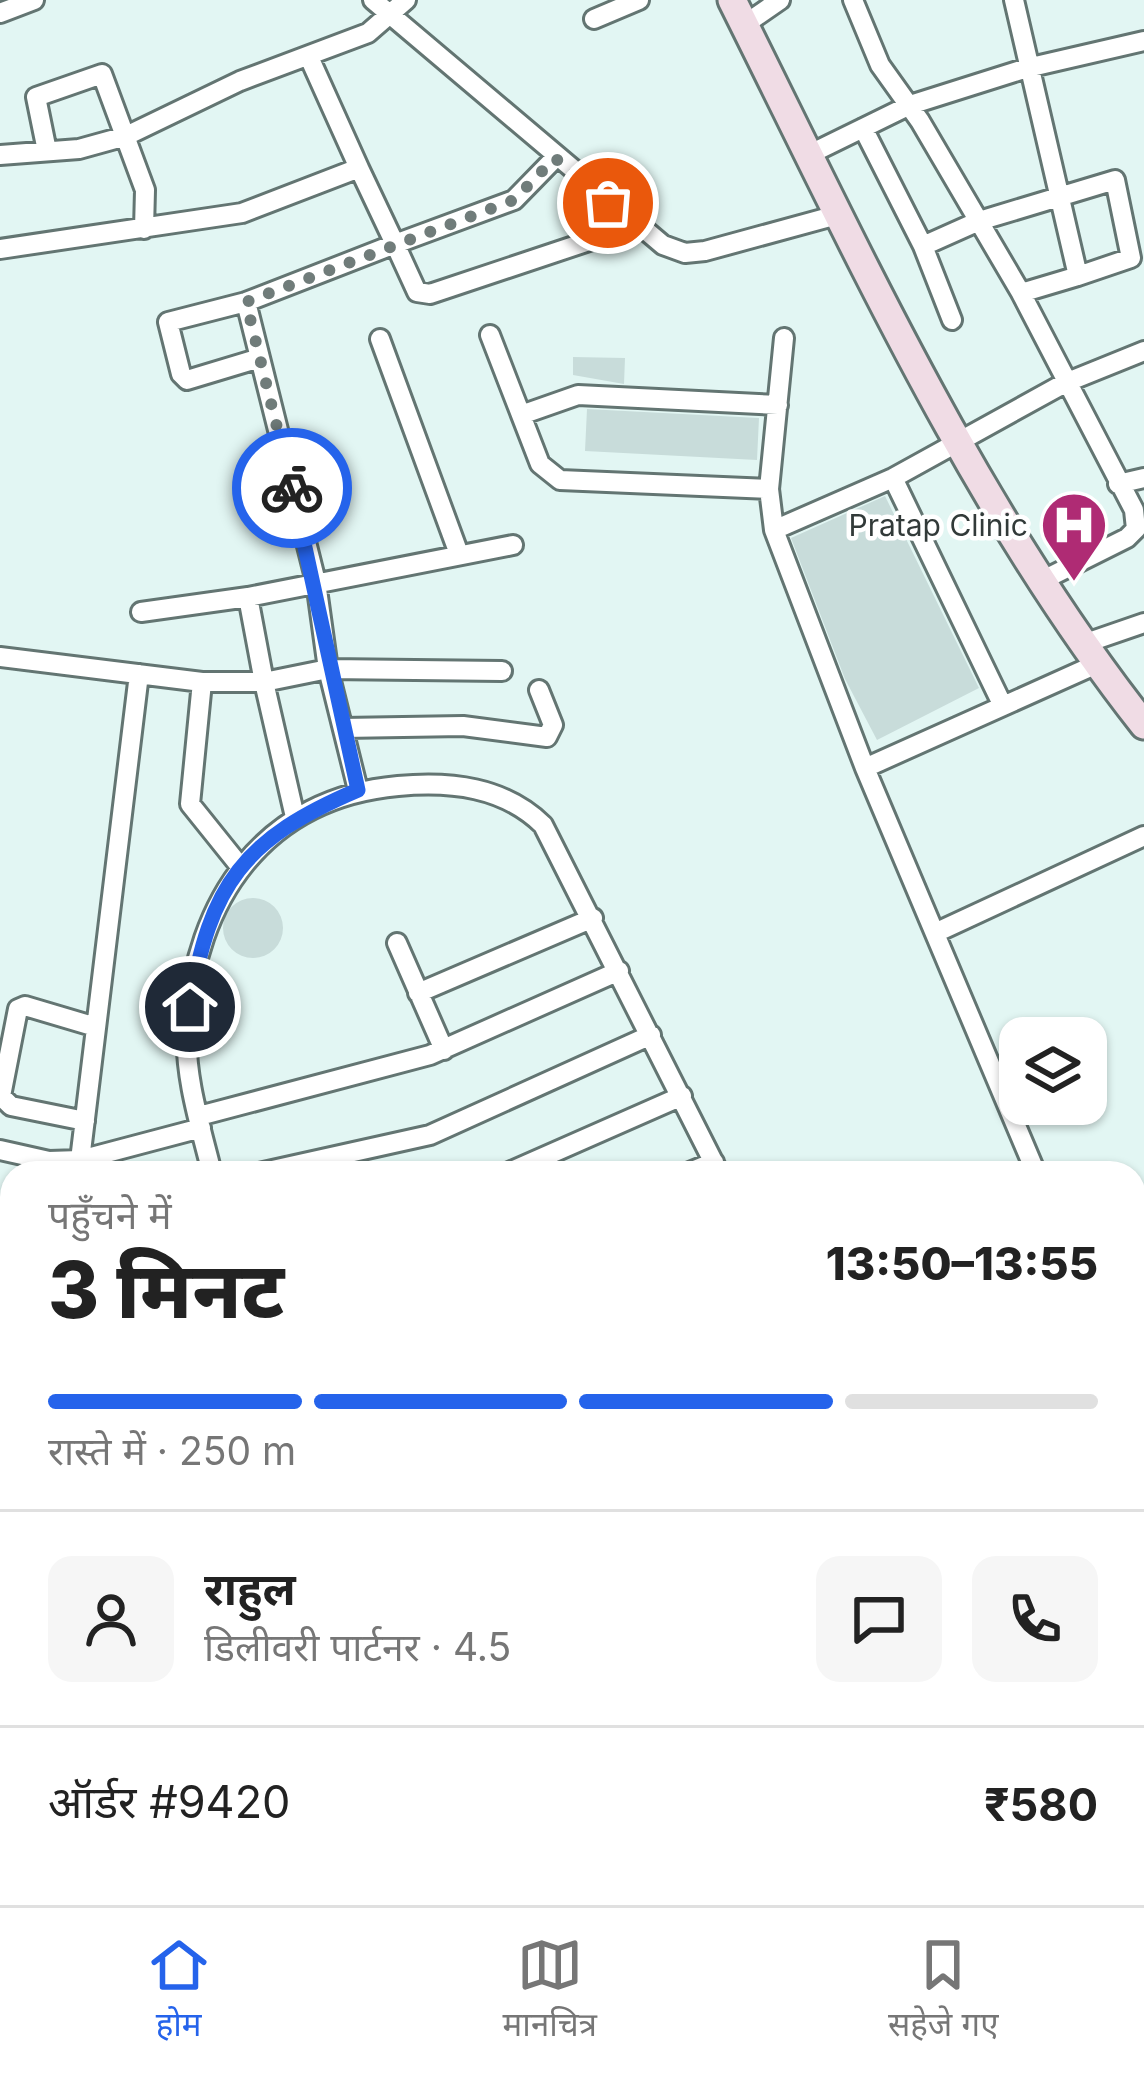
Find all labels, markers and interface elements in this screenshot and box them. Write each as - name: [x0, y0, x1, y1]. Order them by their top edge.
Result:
- pin: [557, 152, 659, 254]
- icon: bag: [575, 170, 641, 236]
- courier: [232, 428, 352, 548]
- icon: bike: [259, 455, 325, 521]
- hospital icon: Pratap Clinic: [1039, 490, 1109, 584]
- place label: Pratap Clinic: [849, 507, 1028, 543]
- pin: [139, 956, 241, 1058]
- icon: home: [157, 974, 223, 1040]
- map controls: [999, 1017, 1107, 1125]
- button: layers: [999, 1017, 1107, 1125]
- text: पहुँचने में: [48, 1191, 172, 1238]
- text: 13:50–13:55: [826, 1236, 1098, 1291]
- text: 3 मिनट: [48, 1242, 284, 1337]
- text: रास्ते में · 250 m: [48, 1427, 296, 1474]
- button: person: [48, 1556, 174, 1682]
- button: chat: [816, 1556, 942, 1682]
- button: phone: [972, 1556, 1098, 1682]
- text: राहुल: [204, 1561, 296, 1616]
- text: डिलीवरी पार्टनर · 4.5: [204, 1623, 511, 1670]
- text: ऑर्डर #9420: [48, 1774, 290, 1829]
- text: ₹580: [984, 1777, 1098, 1832]
- tab: होम: [146, 1932, 212, 2049]
- tab: मानचित्र: [503, 1932, 597, 2049]
- tab: सहेजे गए: [888, 1932, 998, 2049]

